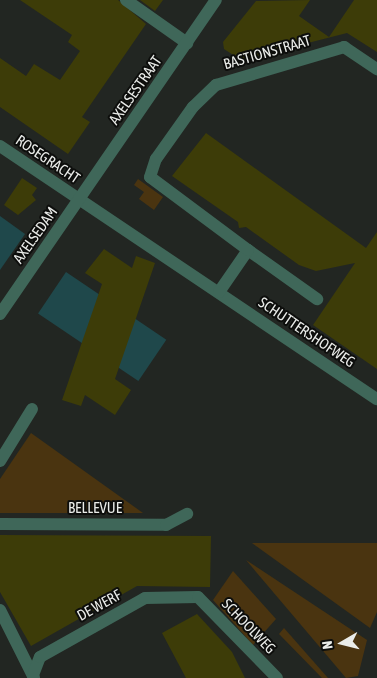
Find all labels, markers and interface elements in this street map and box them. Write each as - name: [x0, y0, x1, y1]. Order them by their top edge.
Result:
- street label: BASTIONSTRAAT: [221, 31, 313, 73]
- street label: AXELSESTRAAT: [105, 52, 165, 128]
- street label: ROSEGRACHT: [12, 131, 84, 187]
- street label: AXELSEDAM: [9, 203, 61, 267]
- street label: SCHUTTERSHOFWEG: [255, 293, 359, 371]
- street label: BELLEVUE: [68, 499, 122, 517]
- street label: DE WERF: [74, 586, 124, 624]
- street label: SCHOOLWEG: [218, 595, 280, 657]
- north arrow: [317, 618, 367, 668]
- text: N: [319, 640, 336, 650]

